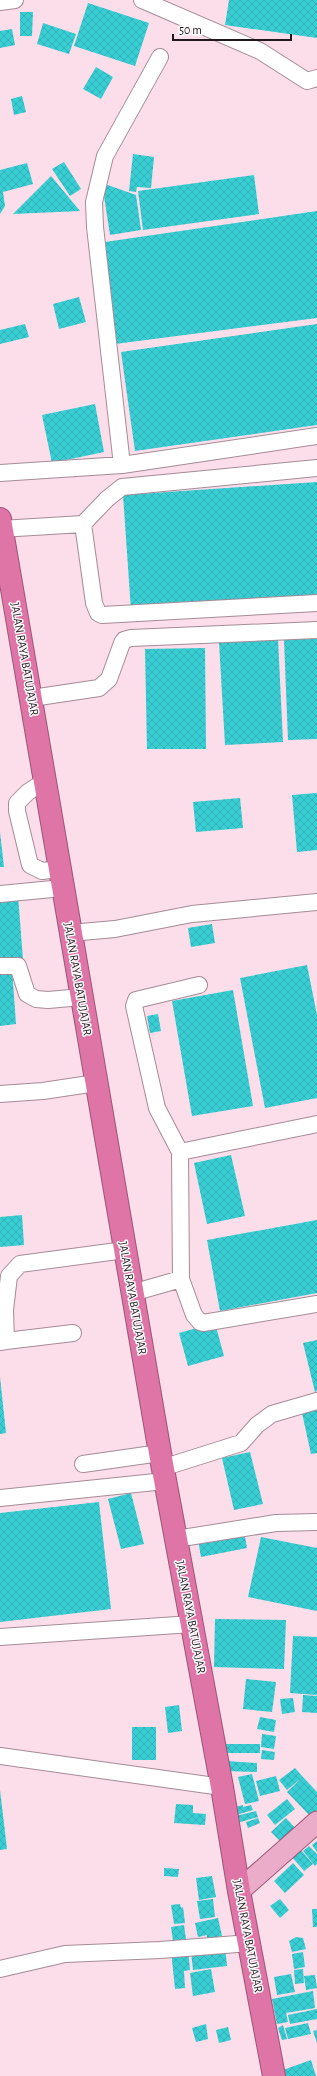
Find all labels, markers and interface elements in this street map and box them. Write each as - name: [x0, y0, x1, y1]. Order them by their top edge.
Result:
- scale bar: [173, 16, 291, 42]
- text: 50 m: [179, 24, 202, 36]
- street label: JALAN RAYA BATUJAJAR: [9, 602, 41, 717]
- street label: JALAN RAYA BATUJAJAR: [62, 922, 94, 1037]
- street label: JALAN RAYA BATUJAJAR: [117, 1241, 149, 1356]
- street label: JALAN RAYA BATUJAJAR: [174, 1560, 208, 1675]
- street label: JALAN RAYA BATUJAJAR: [231, 1879, 265, 1994]

